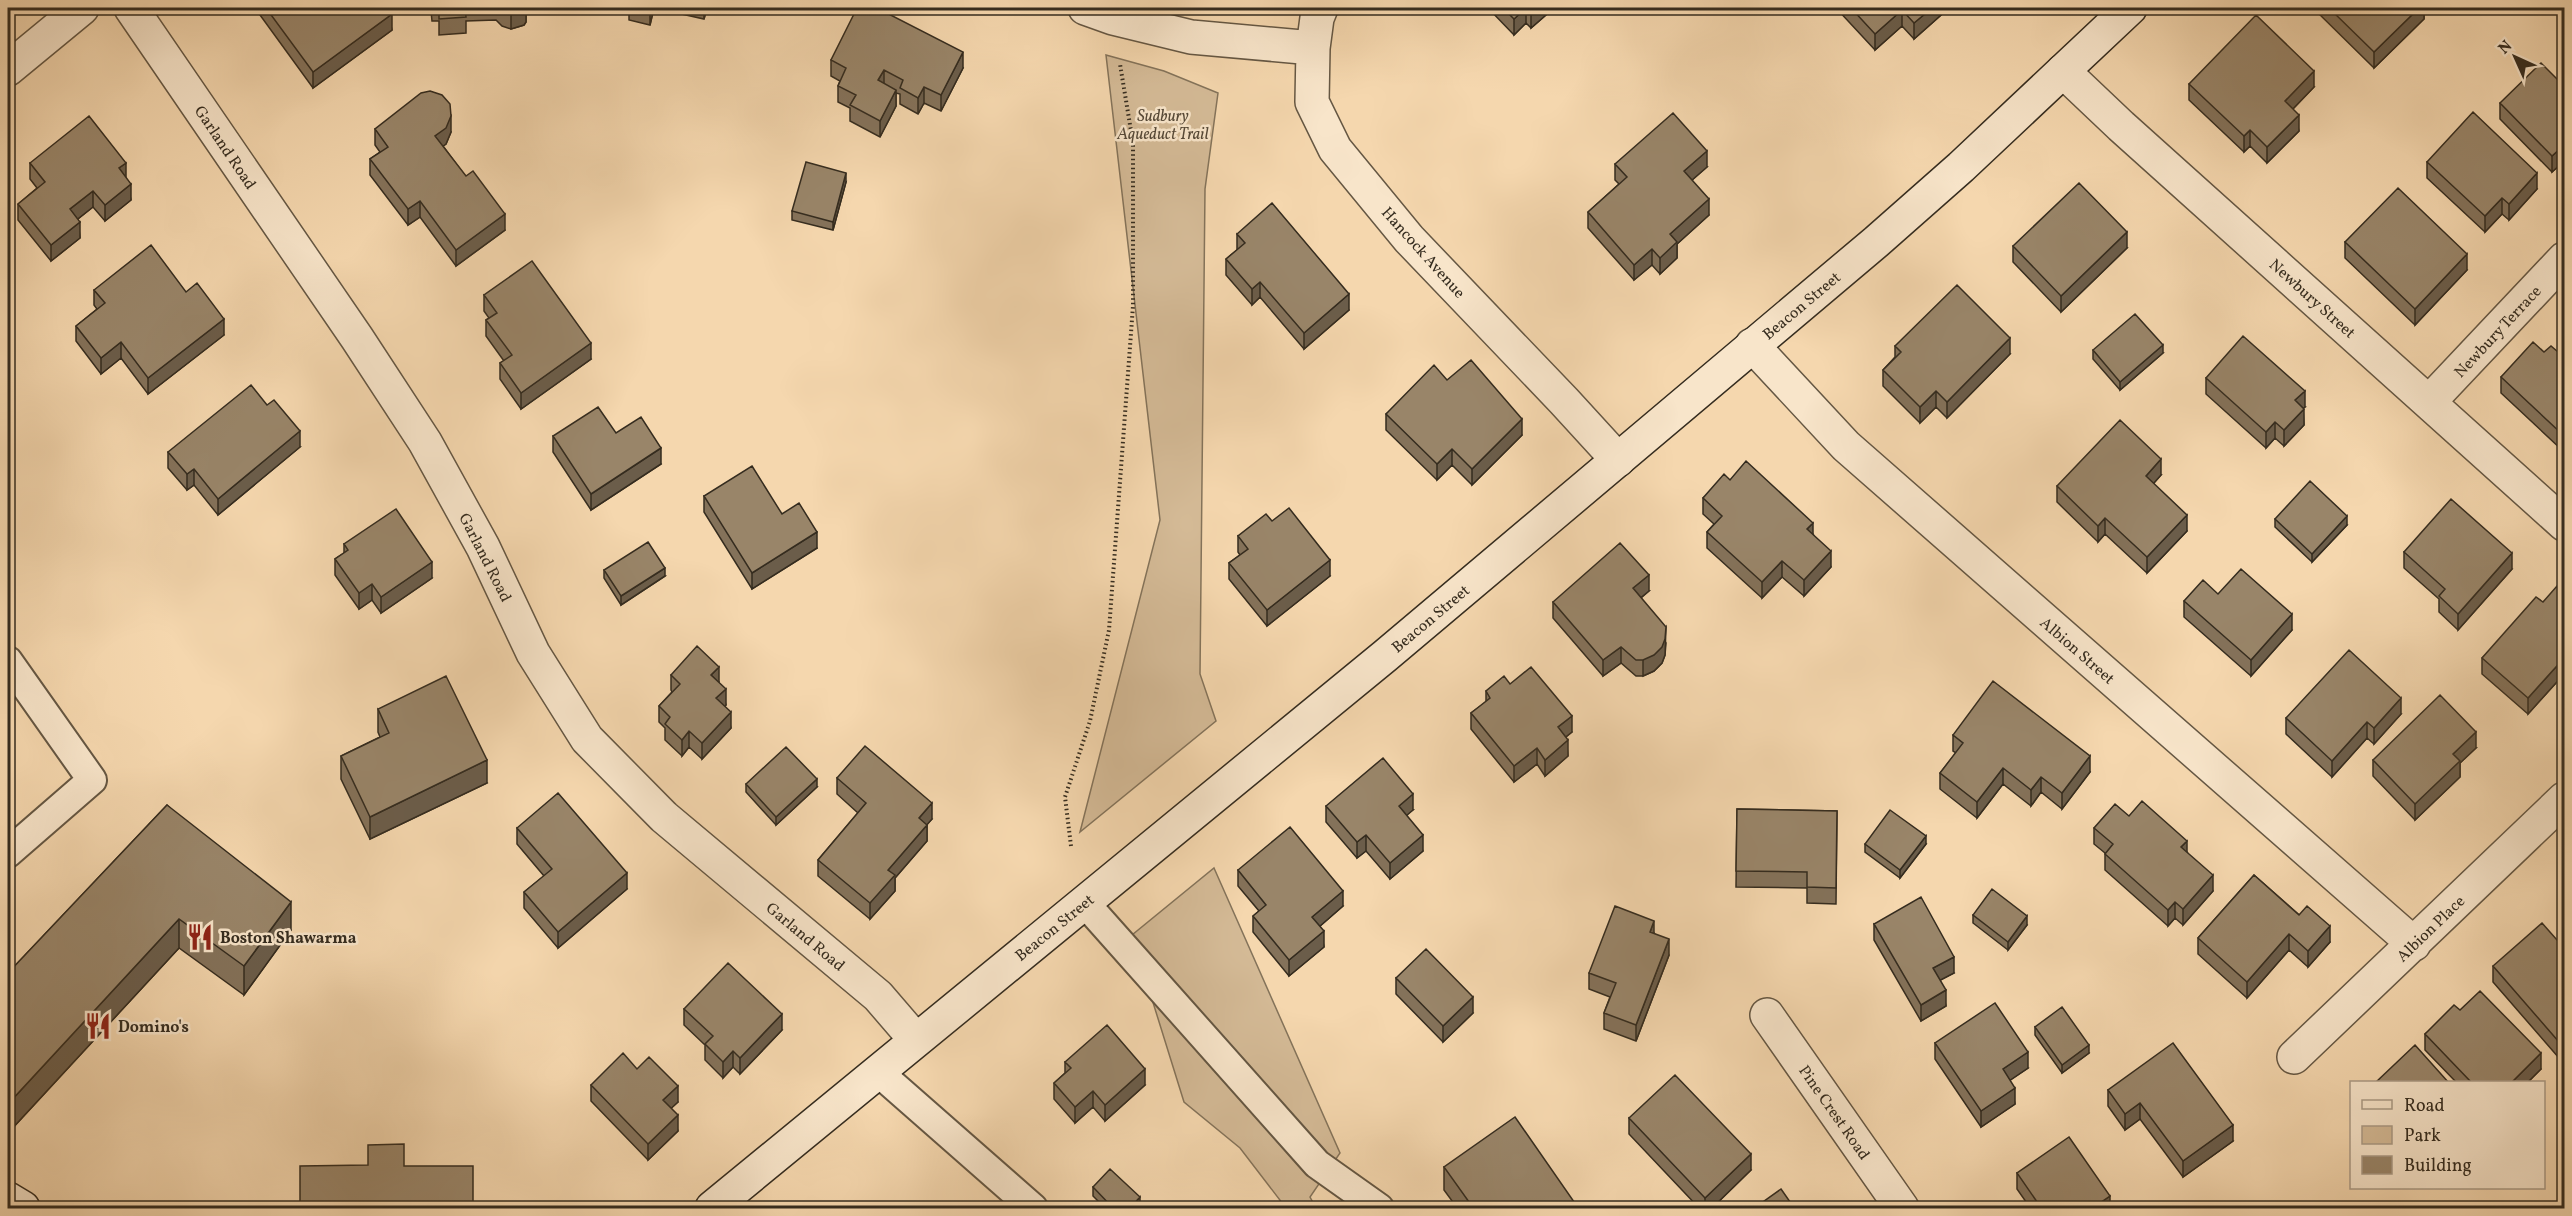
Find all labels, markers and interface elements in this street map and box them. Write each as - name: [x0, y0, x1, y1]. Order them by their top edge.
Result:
- north arrow: [2485, 27, 2545, 87]
- text: N: [2494, 36, 2518, 60]
- street label: Garland Road: [188, 102, 261, 194]
- park label: Sudbury Aqueduct Trail: [1116, 106, 1209, 146]
- street label: Hancock Avenue: [1375, 203, 1470, 304]
- street label: Newbury Street: [2264, 255, 2360, 345]
- street label: Beacon Street: [1758, 267, 1846, 346]
- street label: Newbury Terrace: [2450, 281, 2547, 383]
- street label: Garland Road: [452, 510, 516, 606]
- street label: Beacon Street: [1387, 580, 1475, 659]
- street label: Albion Street: [2034, 613, 2119, 691]
- street label: Beacon Street: [1011, 890, 1100, 967]
- street label: Albion Place: [2392, 891, 2471, 968]
- street label: Garland Road: [760, 898, 849, 977]
- restaurant icon: Boston Shawarma: [185, 922, 215, 952]
- place label: Boston Shawarma: [220, 928, 357, 950]
- restaurant icon: Domino's: [83, 1011, 113, 1041]
- place label: Domino's: [118, 1017, 189, 1039]
- street label: Pine Crest Road: [1793, 1061, 1874, 1165]
- legend: [2350, 1081, 2545, 1189]
- text: Road: [2404, 1094, 2445, 1119]
- text: Park: [2404, 1124, 2441, 1149]
- text: Building: [2404, 1154, 2472, 1179]

